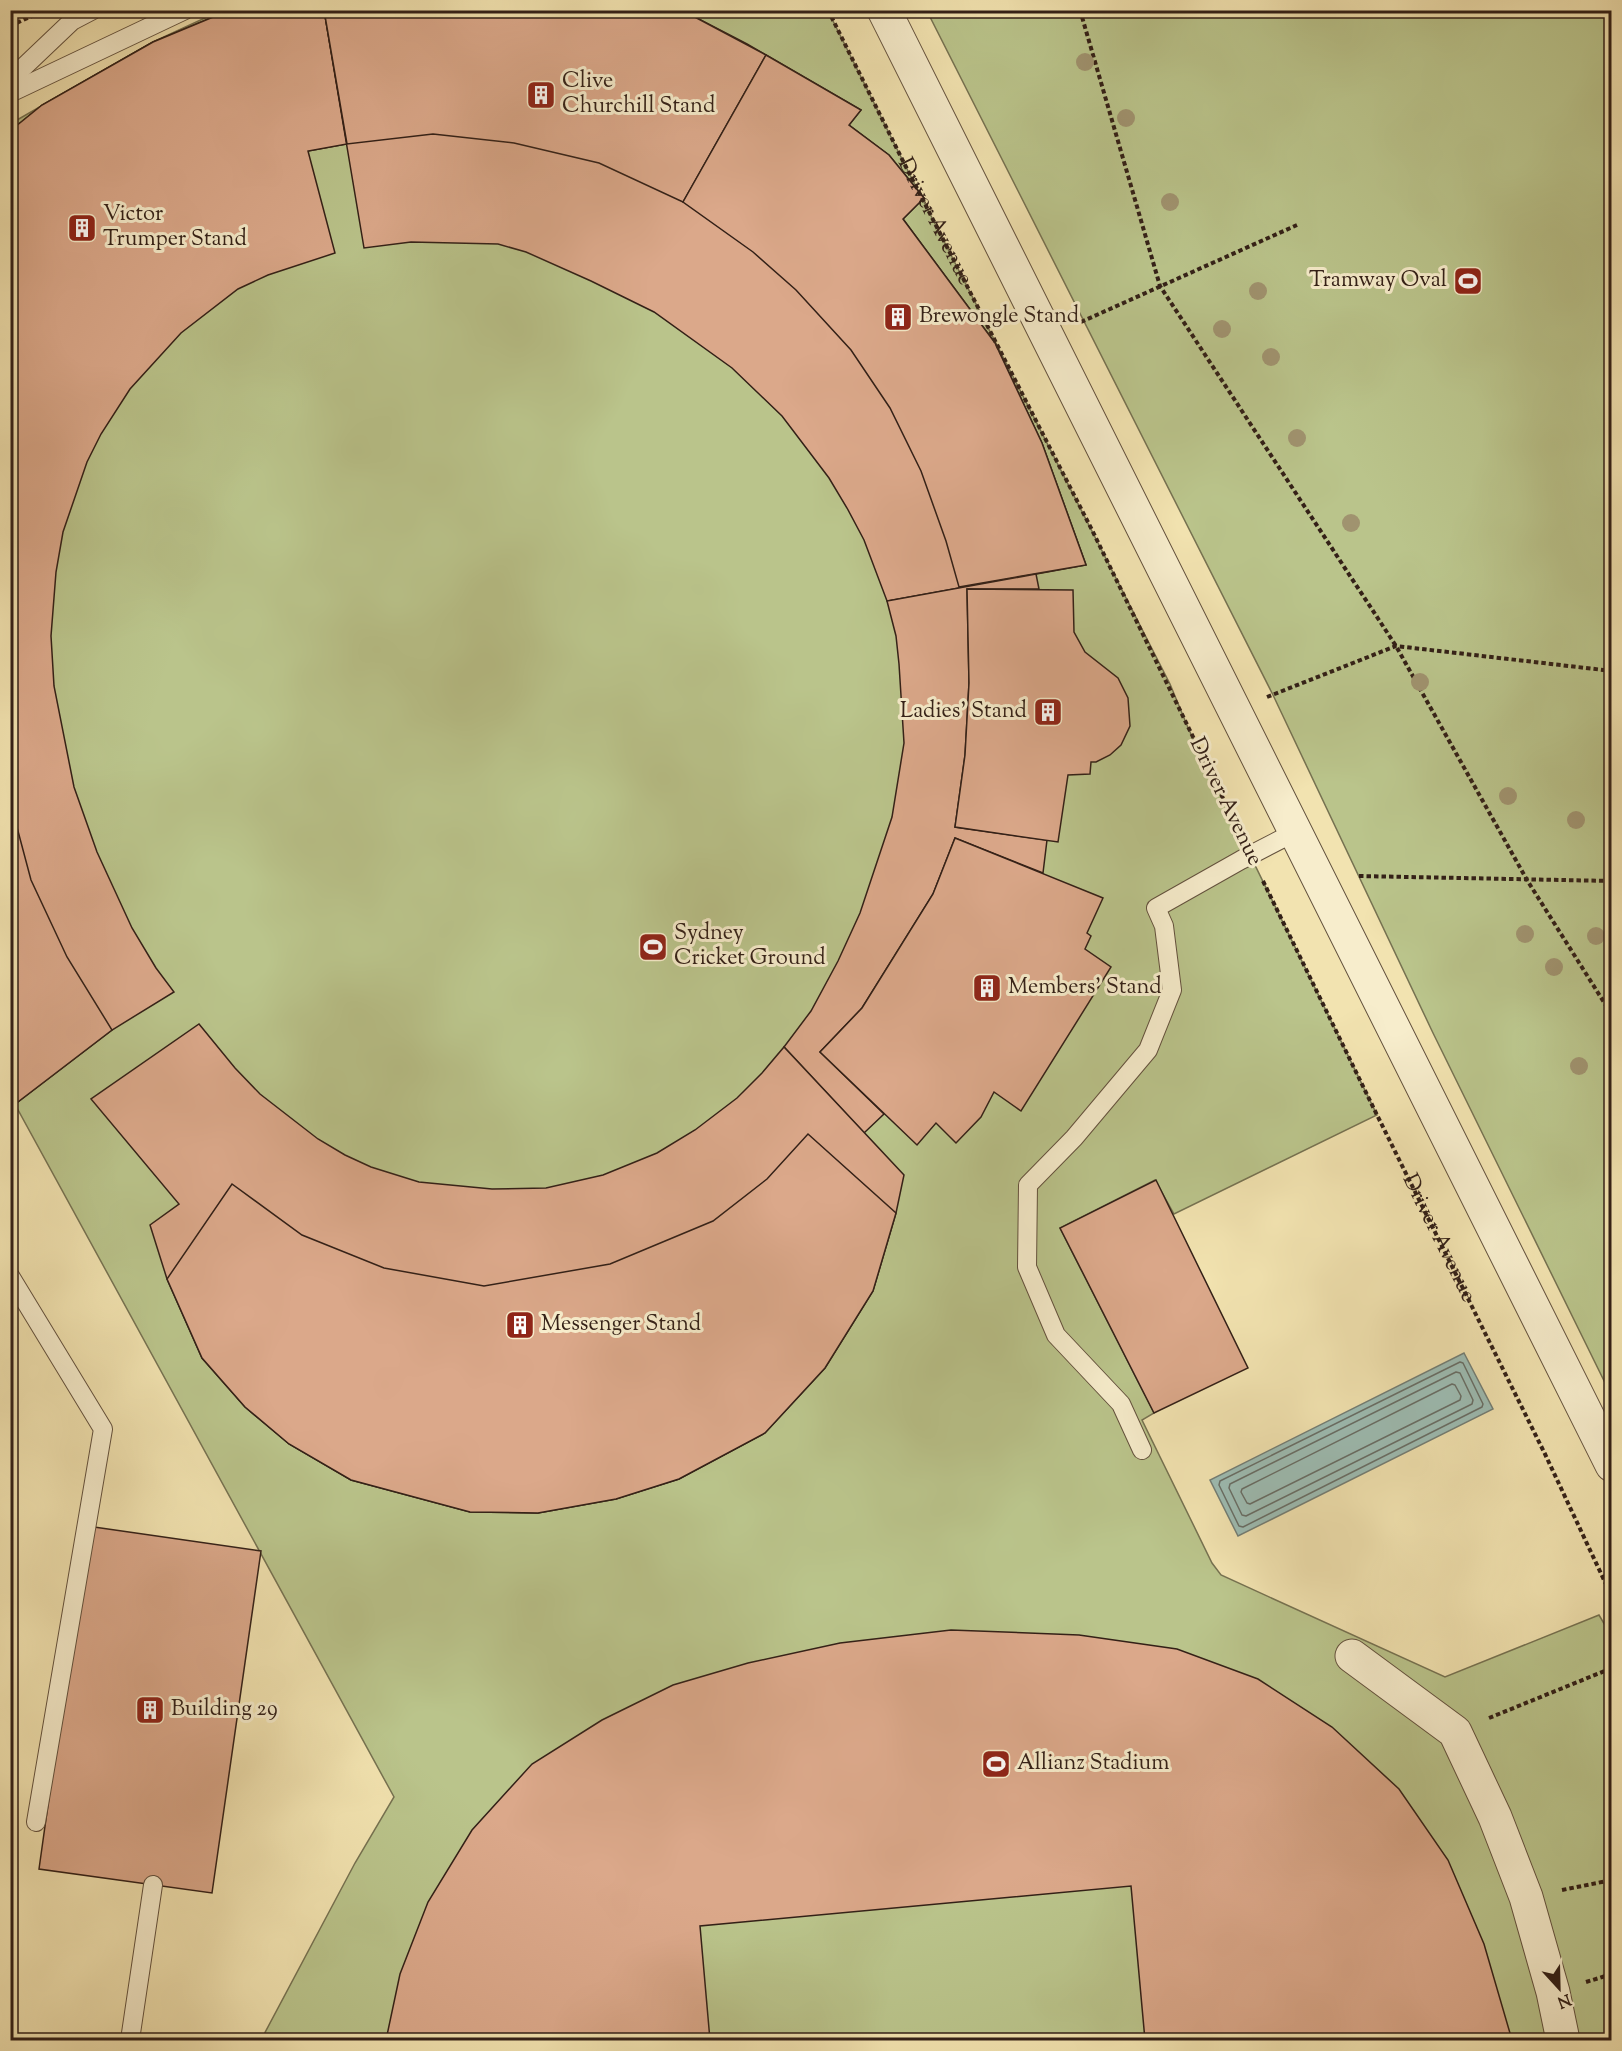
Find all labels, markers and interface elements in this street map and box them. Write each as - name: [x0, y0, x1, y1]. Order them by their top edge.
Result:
- place label: Clive Churchill Stand: [562, 66, 715, 123]
- building icon: Clive Churchill Stand: [525, 79, 557, 111]
- street label: Driver Avenue: [888, 153, 980, 291]
- place label: Victor Trumper Stand: [103, 199, 247, 256]
- building icon: Victor Trumper Stand: [66, 212, 98, 244]
- place label: Tramway Oval: [1309, 265, 1447, 297]
- sports icon: Tramway Oval: [1452, 265, 1484, 297]
- building icon: Brewongle Stand: [882, 301, 914, 333]
- place label: Brewongle Stand: [919, 301, 1079, 333]
- place label: Ladies' Stand: [900, 696, 1027, 728]
- building icon: Ladies' Stand: [1032, 696, 1064, 728]
- street label: Driver Avenue: [1180, 732, 1270, 872]
- place label: Sydney Cricket Ground: [674, 918, 826, 975]
- sports icon: Sydney Cricket Ground: [637, 931, 669, 963]
- building icon: Members' Stand: [971, 972, 1003, 1004]
- place label: Members' Stand: [1008, 972, 1162, 1004]
- street label: Driver Avenue: [1393, 1169, 1483, 1308]
- building icon: Messenger Stand: [504, 1309, 536, 1341]
- place label: Messenger Stand: [541, 1309, 701, 1341]
- building icon: Building 29: [134, 1694, 166, 1726]
- place label: Building 29: [171, 1694, 278, 1726]
- sports icon: Allianz Stadium: [980, 1748, 1012, 1780]
- place label: Allianz Stadium: [1017, 1748, 1169, 1780]
- north arrow: [1529, 1958, 1589, 2018]
- text: N: [1553, 1987, 1574, 2013]

